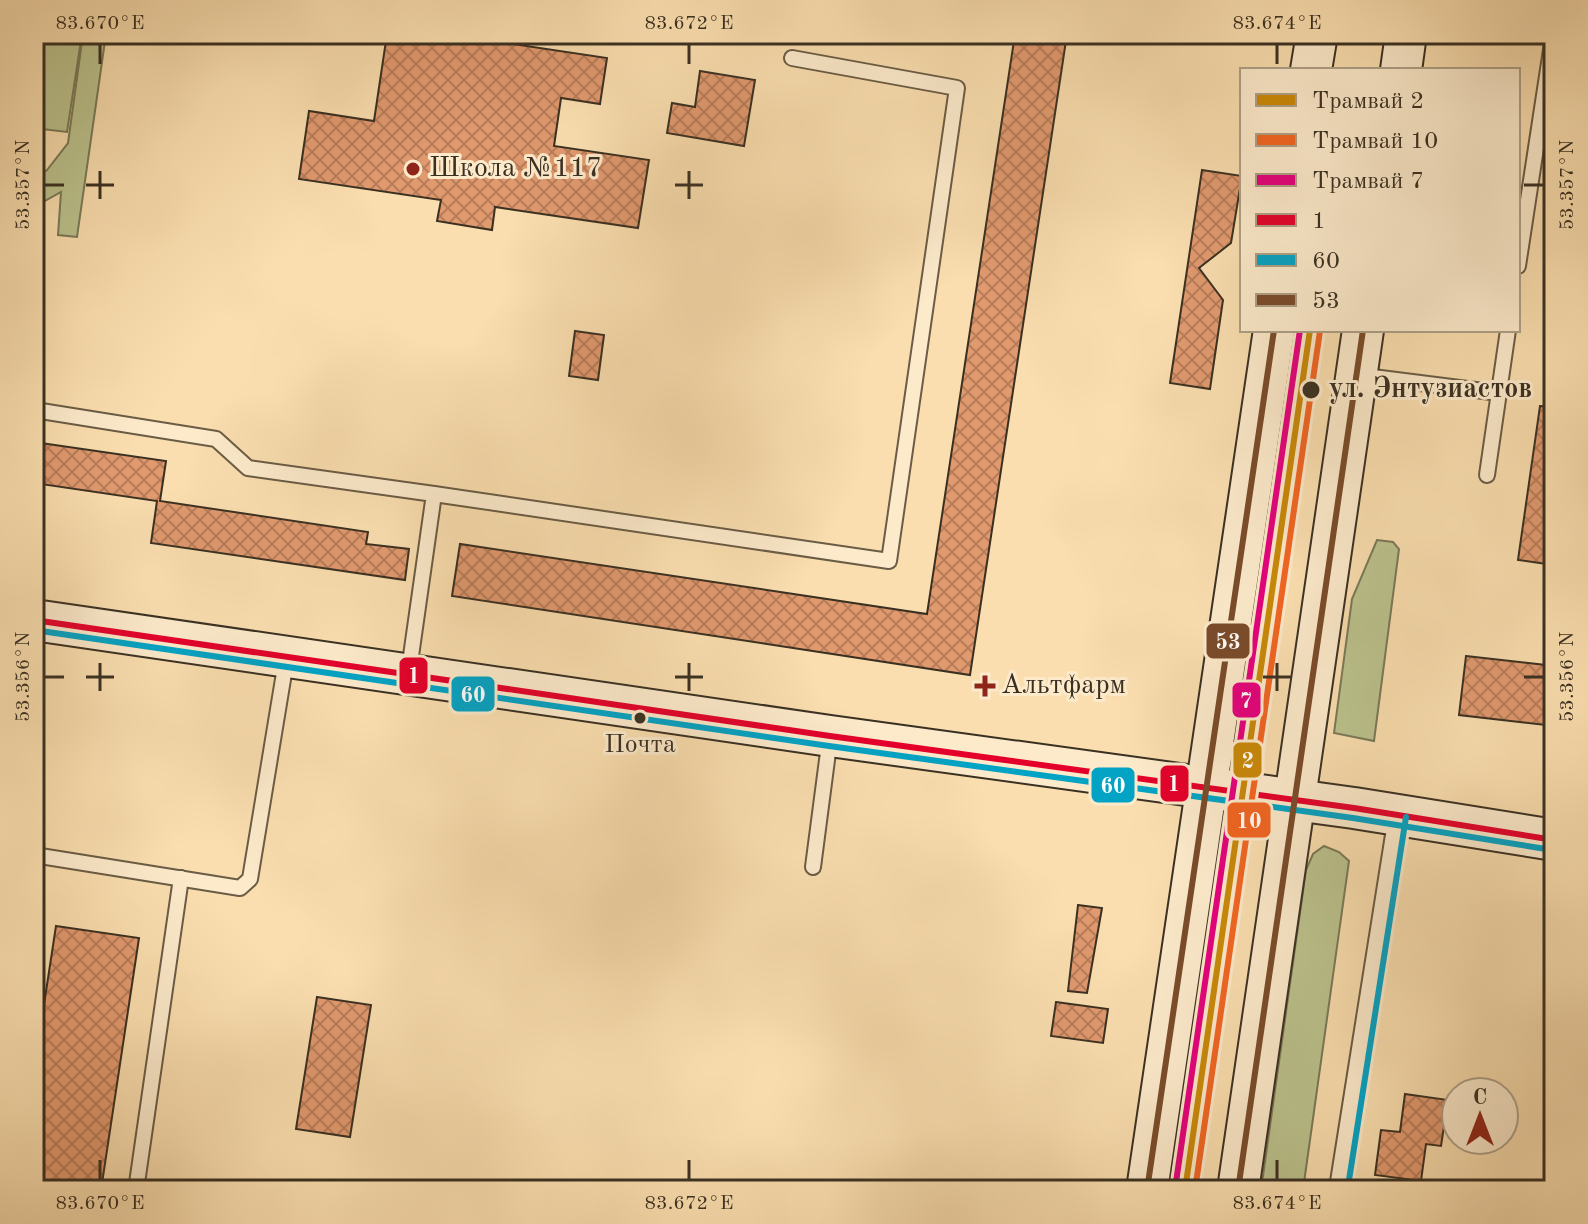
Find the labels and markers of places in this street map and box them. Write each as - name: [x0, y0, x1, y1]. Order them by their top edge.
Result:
- place label: Школа №117: [429, 155, 602, 183]
- marker: Школа №117: [404, 160, 422, 178]
- place label: ул. Энтузиастов: [1329, 375, 1532, 404]
- marker: ул. Энтузиастов: [1300, 379, 1322, 401]
- place label: Альтфарм: [1001, 672, 1126, 700]
- marker: Альтфарм: [976, 677, 994, 695]
- marker: Почта: [632, 710, 648, 726]
- place label: Почта: [604, 732, 676, 758]

